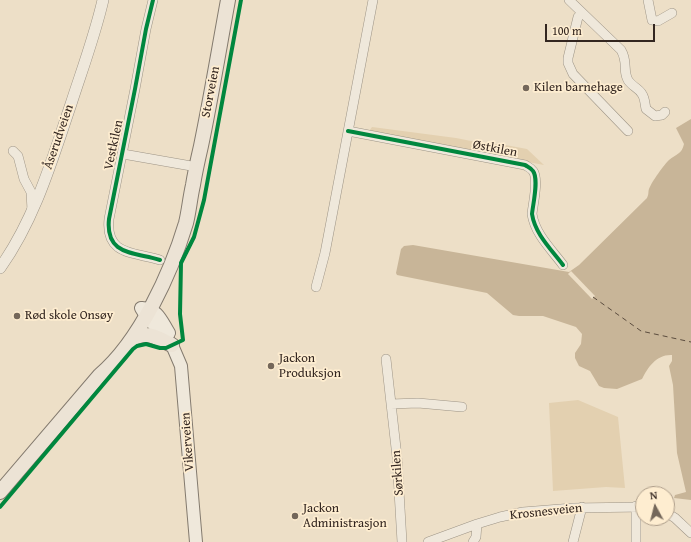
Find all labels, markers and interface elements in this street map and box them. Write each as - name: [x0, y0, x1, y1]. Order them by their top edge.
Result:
- scale bar: [547, 16, 657, 42]
- text: 100 m: [552, 22, 582, 39]
- street label: Storveien: [198, 65, 224, 119]
- place label: Kilen barnehage: [534, 80, 623, 96]
- marker: Kilen barnehage: [521, 83, 531, 93]
- street label: Åserudveien: [41, 102, 77, 172]
- street label: Vestkilen: [101, 118, 127, 172]
- street label: Østkilen: [471, 137, 519, 161]
- place label: Rød skole Onsøy: [25, 308, 113, 324]
- marker: Rød skole Onsøy: [12, 311, 22, 321]
- place label: Jackon Produksjon: [279, 351, 341, 382]
- marker: Jackon Produksjon: [266, 361, 276, 371]
- street label: Vikerveien: [178, 412, 198, 472]
- street label: Sørkilen: [389, 450, 407, 496]
- north arrow: [635, 486, 675, 526]
- text: N: [649, 487, 658, 503]
- street label: Krosnesveien: [509, 500, 583, 524]
- place label: Jackon Administrasjon: [303, 501, 387, 532]
- marker: Jackon Administrasjon: [290, 511, 300, 521]

